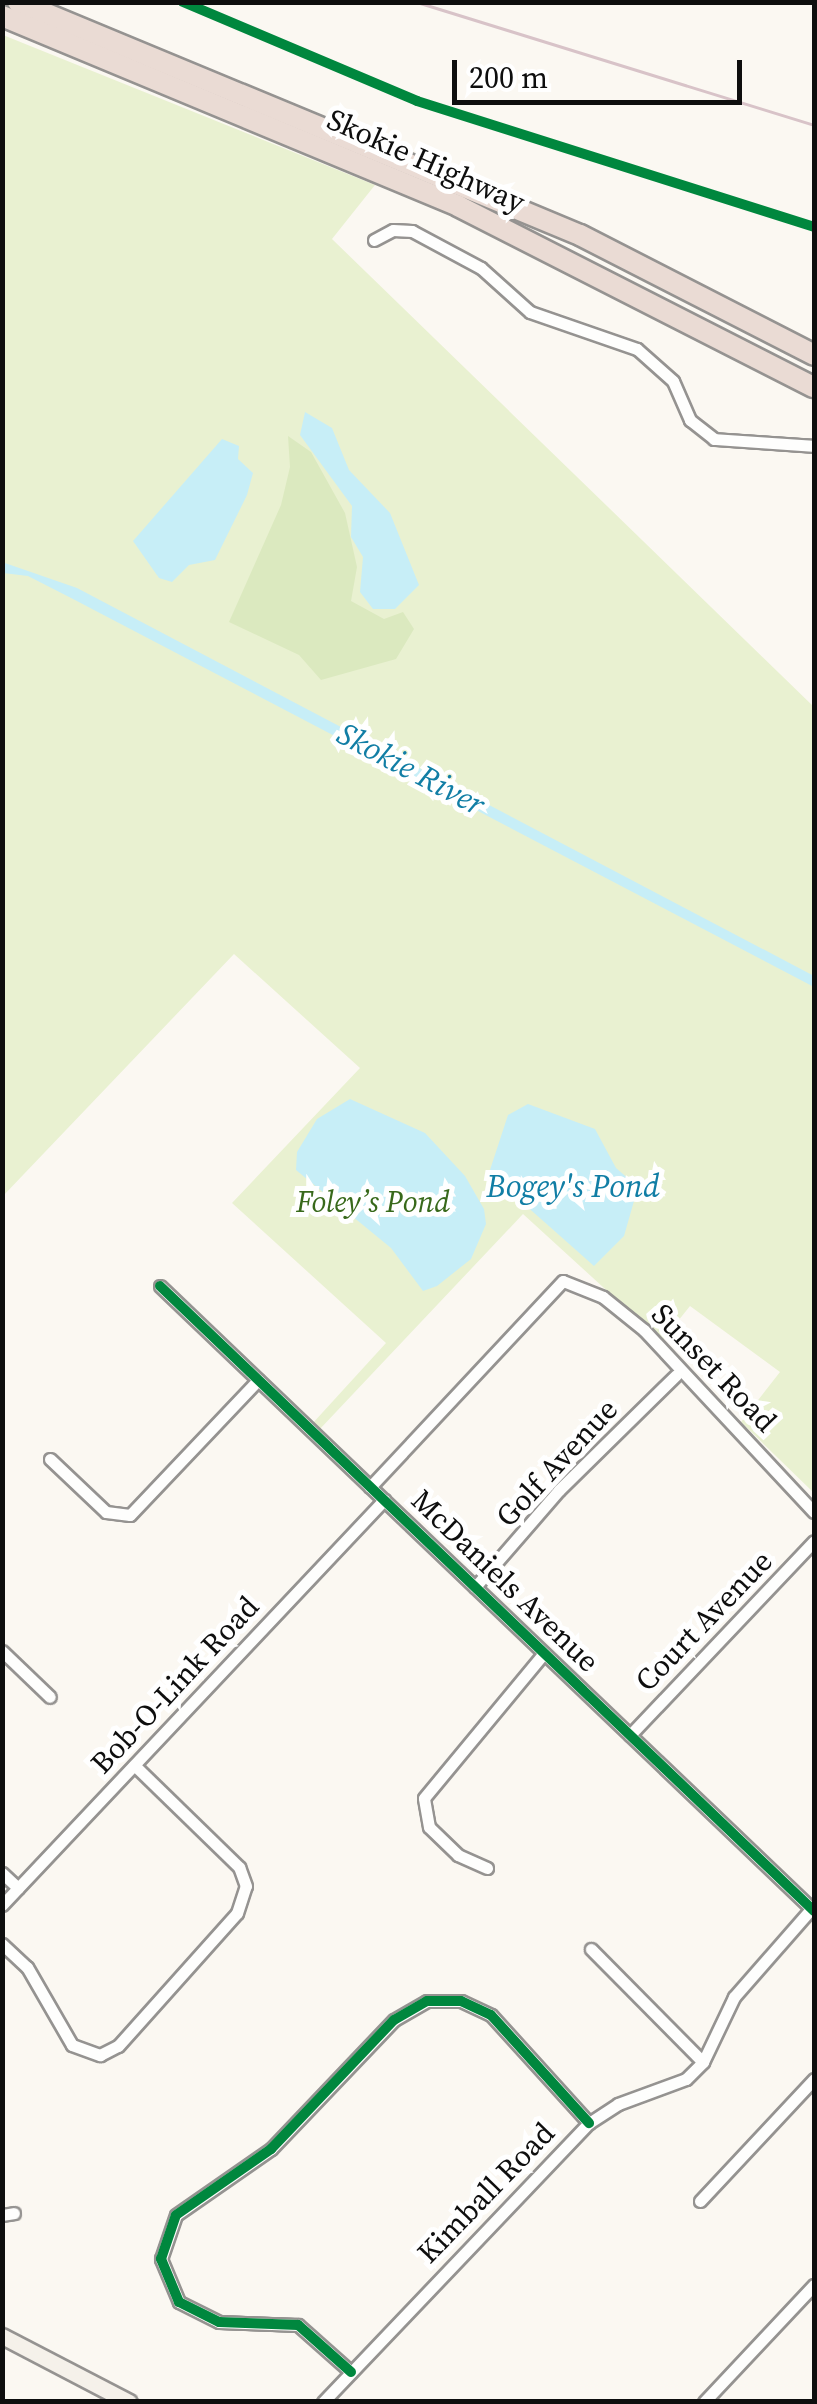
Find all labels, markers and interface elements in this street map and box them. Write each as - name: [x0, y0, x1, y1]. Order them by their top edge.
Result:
- scale bar: [457, 40, 747, 102]
- text: 200 m: [469, 57, 548, 98]
- street label: Skokie Highway: [322, 101, 530, 221]
- water label: Skokie River: [331, 714, 491, 824]
- water label: Bogey's Pond: [486, 1167, 660, 1205]
- park label: Foley’s Pond: [296, 1184, 450, 1220]
- street label: Sunset Road: [644, 1297, 784, 1439]
- street label: Golf Avenue: [489, 1392, 625, 1534]
- street label: McDaniels Avenue: [404, 1482, 606, 1680]
- street label: Court Avenue: [628, 1543, 780, 1699]
- street label: Bob-O-Link Road: [84, 1589, 266, 1781]
- street label: Kimball Road: [410, 2115, 562, 2271]

